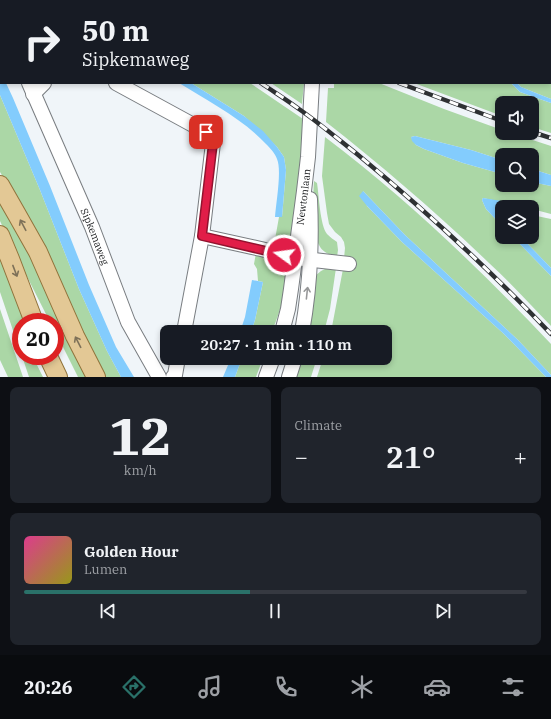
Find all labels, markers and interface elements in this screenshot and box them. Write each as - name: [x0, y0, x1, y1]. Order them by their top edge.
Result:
- text: 50 m: [82, 12, 149, 49]
- icon: right: [16, 16, 68, 68]
- text: Sipkemaweg: [82, 48, 189, 71]
- map controls: [495, 96, 539, 244]
- button: sound: [495, 96, 539, 140]
- pin: [189, 115, 223, 149]
- icon: arrive: [195, 121, 217, 143]
- button: search: [495, 148, 539, 192]
- street label: Newtonlaan: [294, 167, 314, 226]
- button: layers: [495, 200, 539, 244]
- street label: Sipkemaweg: [78, 206, 112, 267]
- one-way arrow: [18, 219, 26, 231]
- position arrow: [263, 234, 305, 276]
- one-way arrow: [12, 265, 20, 277]
- one-way arrow: [303, 287, 311, 300]
- speed limit sign: 20: [12, 313, 64, 365]
- text: 20:27 · 1 min · 110 m: [200, 335, 352, 354]
- one-way arrow: [74, 336, 81, 348]
- text: 12: [109, 402, 171, 469]
- text: Climate: [295, 417, 342, 434]
- text: 21°: [386, 437, 436, 476]
- text: −: [295, 442, 308, 471]
- text: +: [514, 442, 527, 471]
- text: km/h: [124, 462, 157, 479]
- text: Golden Hour: [84, 542, 179, 561]
- text: Lumen: [84, 561, 127, 578]
- icon: previous: [97, 600, 119, 622]
- icon: pause: [264, 600, 286, 622]
- icon: next: [432, 600, 454, 622]
- icon: directions: [120, 673, 148, 701]
- icon: music: [196, 673, 224, 701]
- icon: phone: [272, 673, 300, 701]
- icon: climate: [348, 673, 376, 701]
- icon: car: [423, 673, 451, 701]
- icon: filters: [499, 673, 527, 701]
- text: 20:26: [24, 676, 73, 699]

